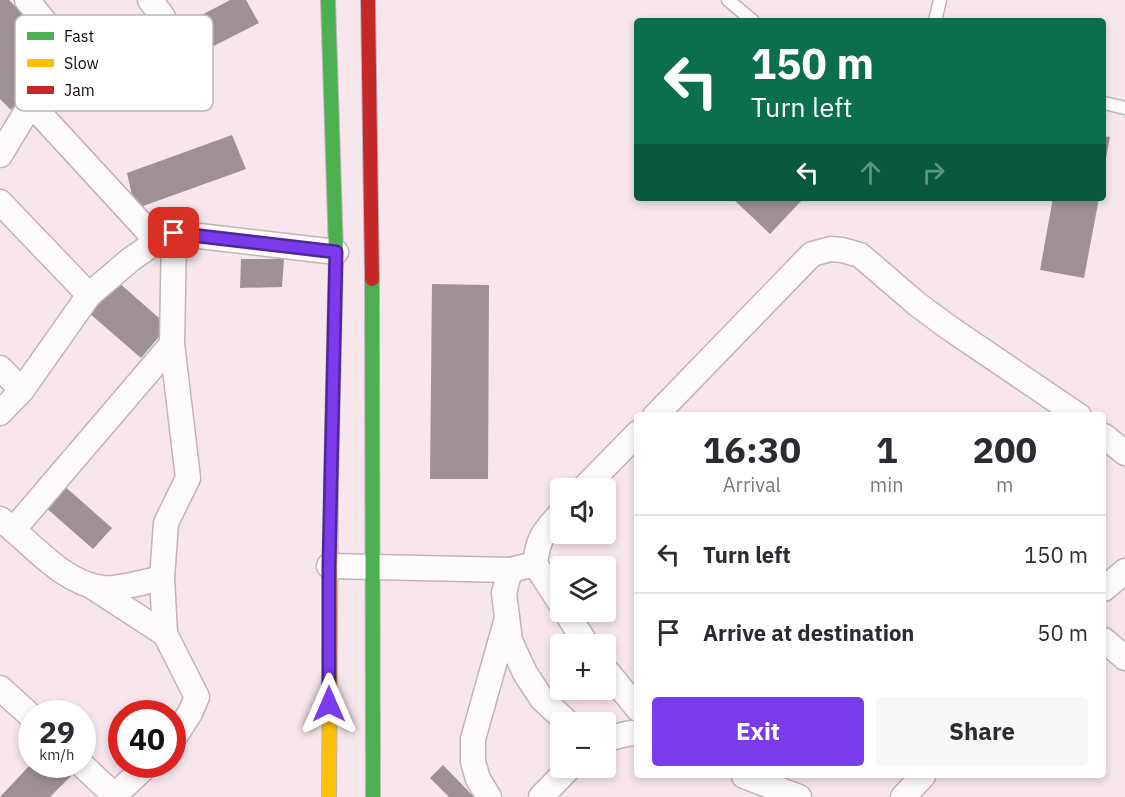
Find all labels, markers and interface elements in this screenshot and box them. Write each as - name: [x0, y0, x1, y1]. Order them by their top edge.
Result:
- legend: [15, 15, 213, 111]
- text: Fast: [64, 26, 94, 46]
- text: 150 m: [751, 36, 874, 91]
- icon: left: [652, 42, 730, 120]
- text: Slow: [64, 53, 99, 73]
- text: Jam: [64, 80, 95, 100]
- text: Turn left: [751, 89, 852, 124]
- icon: left: [791, 156, 824, 189]
- icon: ahead: [854, 156, 887, 189]
- icon: right: [917, 156, 950, 189]
- pin: [148, 207, 199, 258]
- icon: arrive: [157, 216, 190, 249]
- text: 16:30: [703, 426, 801, 473]
- text: 1: [876, 426, 898, 473]
- text: 200: [972, 426, 1037, 473]
- text: Arrival: [723, 471, 781, 498]
- text: min: [870, 471, 904, 498]
- text: m: [996, 471, 1014, 498]
- map controls: [550, 478, 616, 778]
- button: sound: [550, 478, 616, 544]
- icon: left: [652, 538, 685, 571]
- text: Turn left: [703, 540, 791, 569]
- text: 150 m: [1024, 540, 1088, 569]
- button: layers: [550, 556, 616, 622]
- icon: arrive: [652, 616, 685, 649]
- text: Arrive at destination: [703, 618, 914, 647]
- text: 50 m: [1037, 618, 1088, 647]
- button: +: [550, 634, 616, 700]
- position arrow: [297, 672, 361, 736]
- button: Exit: [652, 697, 864, 766]
- button: Share: [876, 697, 1088, 766]
- speed limit sign: 40: [108, 700, 186, 778]
- text: 29: [39, 712, 75, 751]
- button: −: [550, 712, 616, 778]
- text: km/h: [39, 745, 75, 764]

